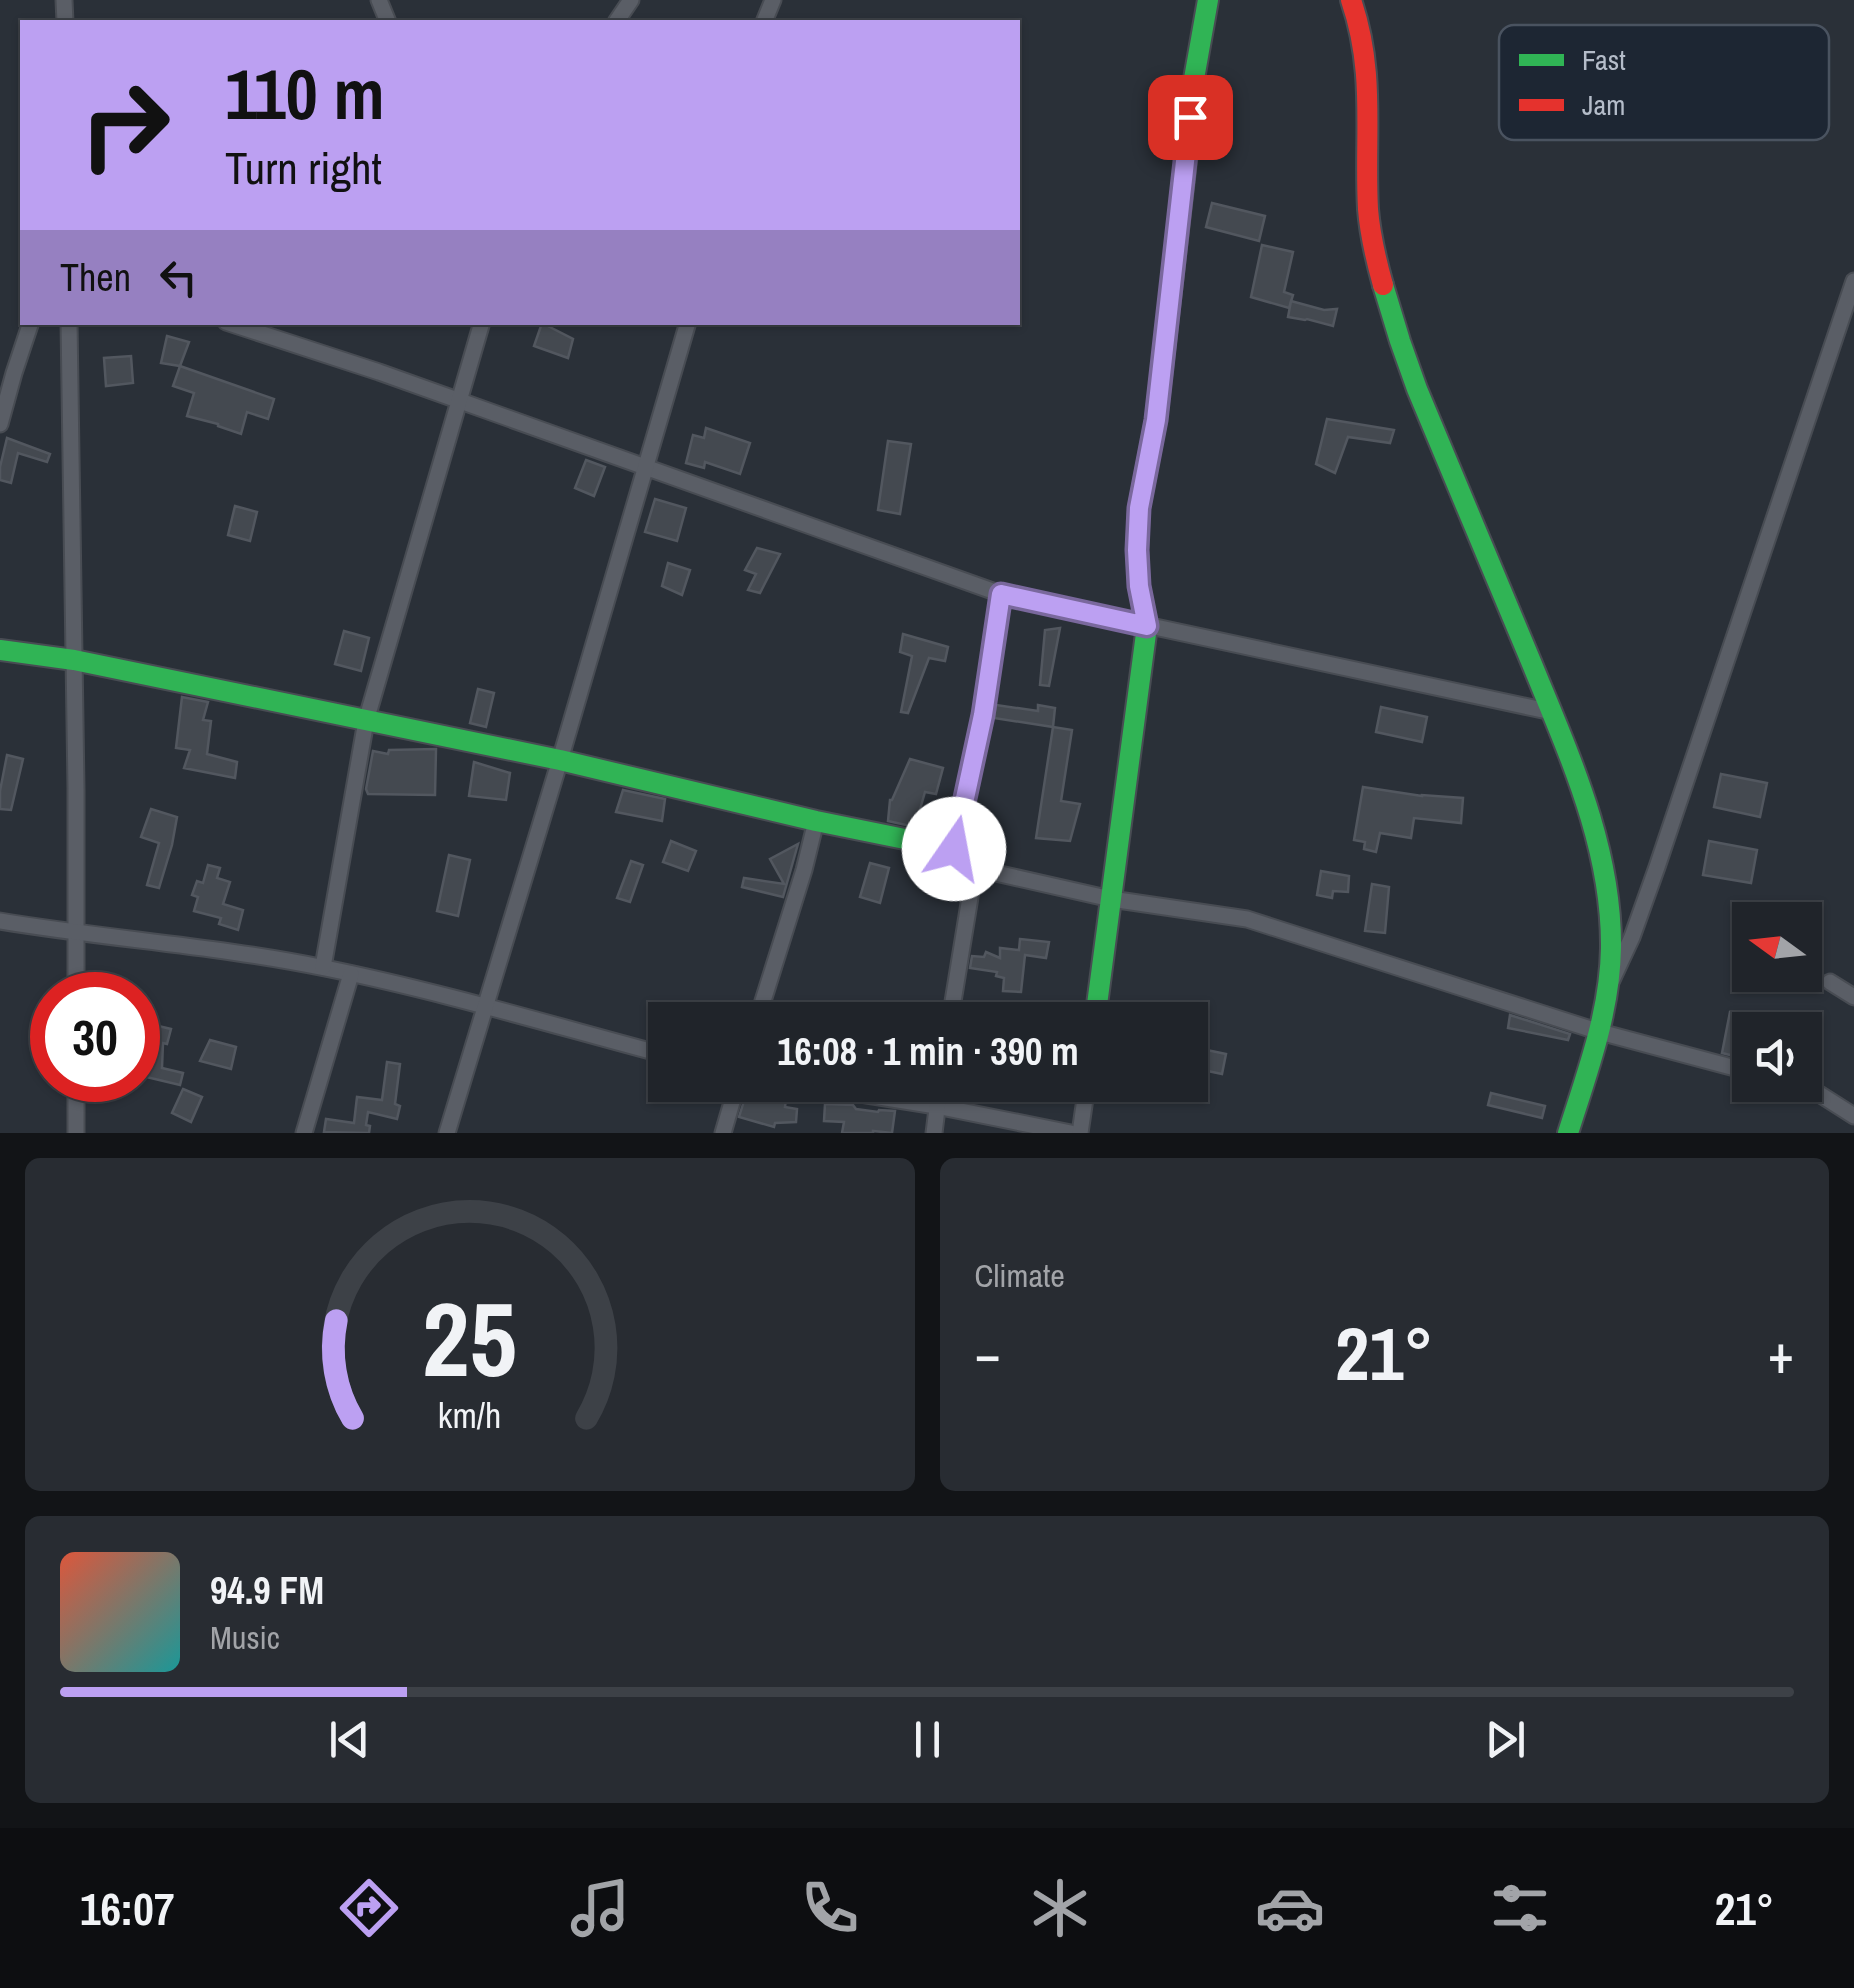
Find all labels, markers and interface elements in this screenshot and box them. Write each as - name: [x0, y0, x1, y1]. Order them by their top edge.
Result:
- legend: [1499, 25, 1829, 140]
- text: Fast: [1582, 41, 1626, 79]
- text: 110 m: [225, 47, 385, 141]
- icon: right: [60, 60, 190, 190]
- pin: [1148, 75, 1233, 160]
- text: Jam: [1582, 86, 1625, 124]
- icon: arrive: [1163, 90, 1218, 145]
- text: Turn right: [225, 137, 382, 198]
- icon: left: [151, 250, 206, 305]
- text: Then: [60, 252, 131, 303]
- position arrow: [902, 797, 1006, 901]
- north arrow: [1732, 902, 1822, 992]
- map controls: [1732, 902, 1822, 1102]
- speed limit sign: 30: [30, 972, 160, 1102]
- button: sound: [1732, 1012, 1822, 1102]
- text: 16:08 · 1 min · 390 m: [777, 1026, 1079, 1077]
- text: Climate: [975, 1254, 1065, 1297]
- text: 25: [422, 1268, 517, 1408]
- text: 21°: [1335, 1302, 1433, 1403]
- text: −: [975, 1316, 1001, 1390]
- text: +: [1768, 1316, 1794, 1390]
- text: km/h: [438, 1391, 502, 1439]
- text: 94.9 FM: [210, 1565, 324, 1616]
- text: Music: [210, 1616, 280, 1659]
- icon: previous: [322, 1712, 377, 1767]
- icon: pause: [900, 1712, 955, 1767]
- icon: next: [1478, 1712, 1533, 1767]
- icon: directions: [334, 1873, 404, 1943]
- icon: music: [565, 1873, 635, 1943]
- icon: phone: [795, 1873, 865, 1943]
- icon: climate: [1025, 1873, 1095, 1943]
- icon: car: [1255, 1873, 1325, 1943]
- icon: filters: [1485, 1873, 1555, 1943]
- text: 16:07: [80, 1878, 174, 1939]
- text: 21°: [1715, 1878, 1774, 1939]

